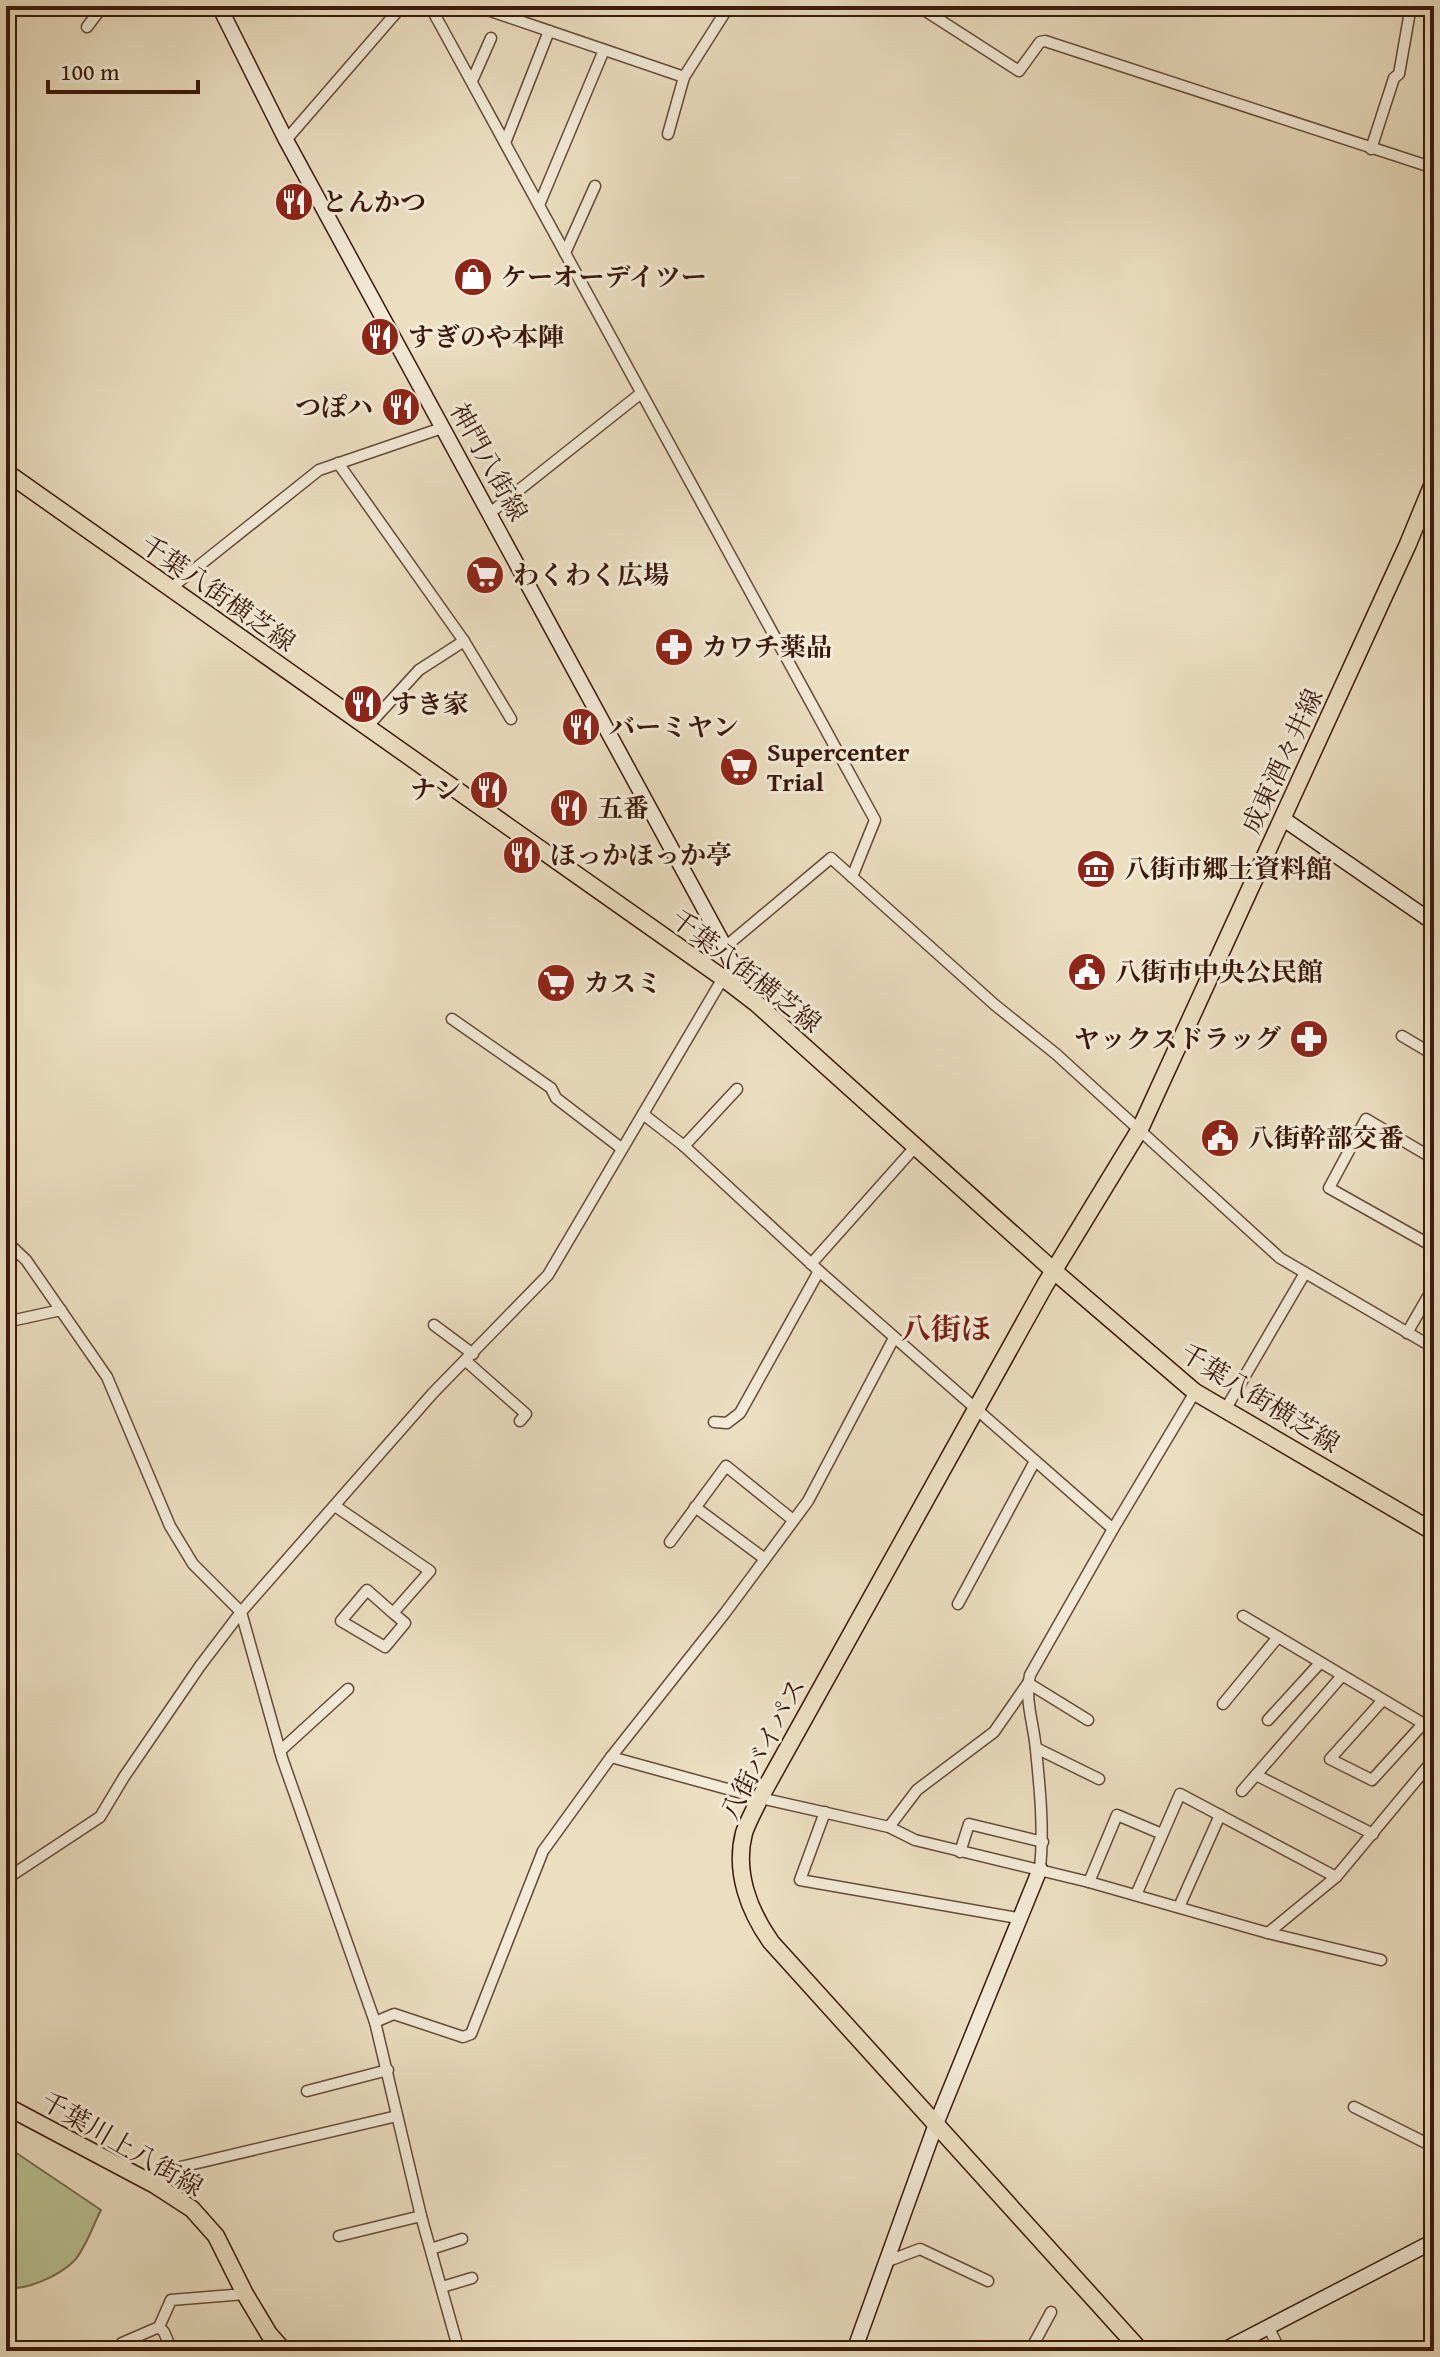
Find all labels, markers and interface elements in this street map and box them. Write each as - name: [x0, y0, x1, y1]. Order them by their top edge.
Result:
- scale bar: [48, 44, 198, 94]
- text: 100 m: [60, 54, 120, 89]
- restaurant icon: とんかつ: [273, 181, 315, 223]
- place label: とんかつ: [322, 182, 426, 221]
- shop icon: ケーオーデイツー: [452, 256, 494, 298]
- place label: ケーオーデイツー: [501, 257, 707, 296]
- restaurant icon: すぎのや本陣: [359, 316, 401, 358]
- place label: すぎのや本陣: [408, 317, 564, 356]
- restaurant icon: つぽハ: [380, 386, 422, 428]
- place label: つぽハ: [295, 387, 373, 426]
- street label: 神門八街線: [441, 395, 538, 528]
- street label: 千葉八街横芝線: [133, 524, 304, 661]
- supermarket icon: わくわく広場: [464, 554, 506, 596]
- place label: わくわく広場: [513, 555, 669, 594]
- pharmacy icon: カワチ薬品: [653, 626, 695, 668]
- place label: カワチ薬品: [702, 627, 832, 666]
- street label: 成東酒々井線: [1231, 682, 1332, 840]
- restaurant icon: すき家: [342, 683, 384, 725]
- place label: すき家: [391, 684, 469, 723]
- restaurant icon: バーミヤン: [560, 706, 602, 748]
- place label: バーミヤン: [609, 707, 739, 746]
- place label: Supercenter Trial: [767, 732, 909, 801]
- supermarket icon: Supercenter Trial: [718, 746, 760, 788]
- restaurant icon: ナン: [468, 769, 510, 811]
- place label: ナン: [410, 770, 461, 809]
- restaurant icon: 五番: [548, 787, 590, 829]
- place label: 五番: [597, 788, 649, 827]
- restaurant icon: ほっかほっか亭: [501, 834, 543, 876]
- place label: ほっかほっか亭: [550, 835, 732, 874]
- museum icon: 八街市郷土資料館: [1075, 848, 1117, 890]
- place label: 八街市郷土資料館: [1124, 849, 1332, 888]
- street label: 千葉八街横芝線: [663, 899, 830, 1042]
- public building icon: 八街市中央公民館: [1066, 951, 1108, 993]
- place label: 八街市中央公民館: [1115, 952, 1323, 991]
- supermarket icon: カスミ: [535, 962, 577, 1004]
- place label: カスミ: [584, 963, 662, 1002]
- pharmacy icon: ヤックスドラッグ: [1288, 1018, 1330, 1060]
- place label: ヤックスドラッグ: [1074, 1019, 1281, 1058]
- public building icon: 八街幹部交番: [1199, 1117, 1241, 1159]
- place label: 八街幹部交番: [1248, 1118, 1404, 1157]
- district label: 八街ほ: [901, 1306, 991, 1350]
- street label: 千葉八街横芝線: [1173, 1333, 1348, 1462]
- street label: 八街バイパス: [710, 1671, 815, 1827]
- street label: 千葉川上八街線: [34, 2081, 211, 2206]

